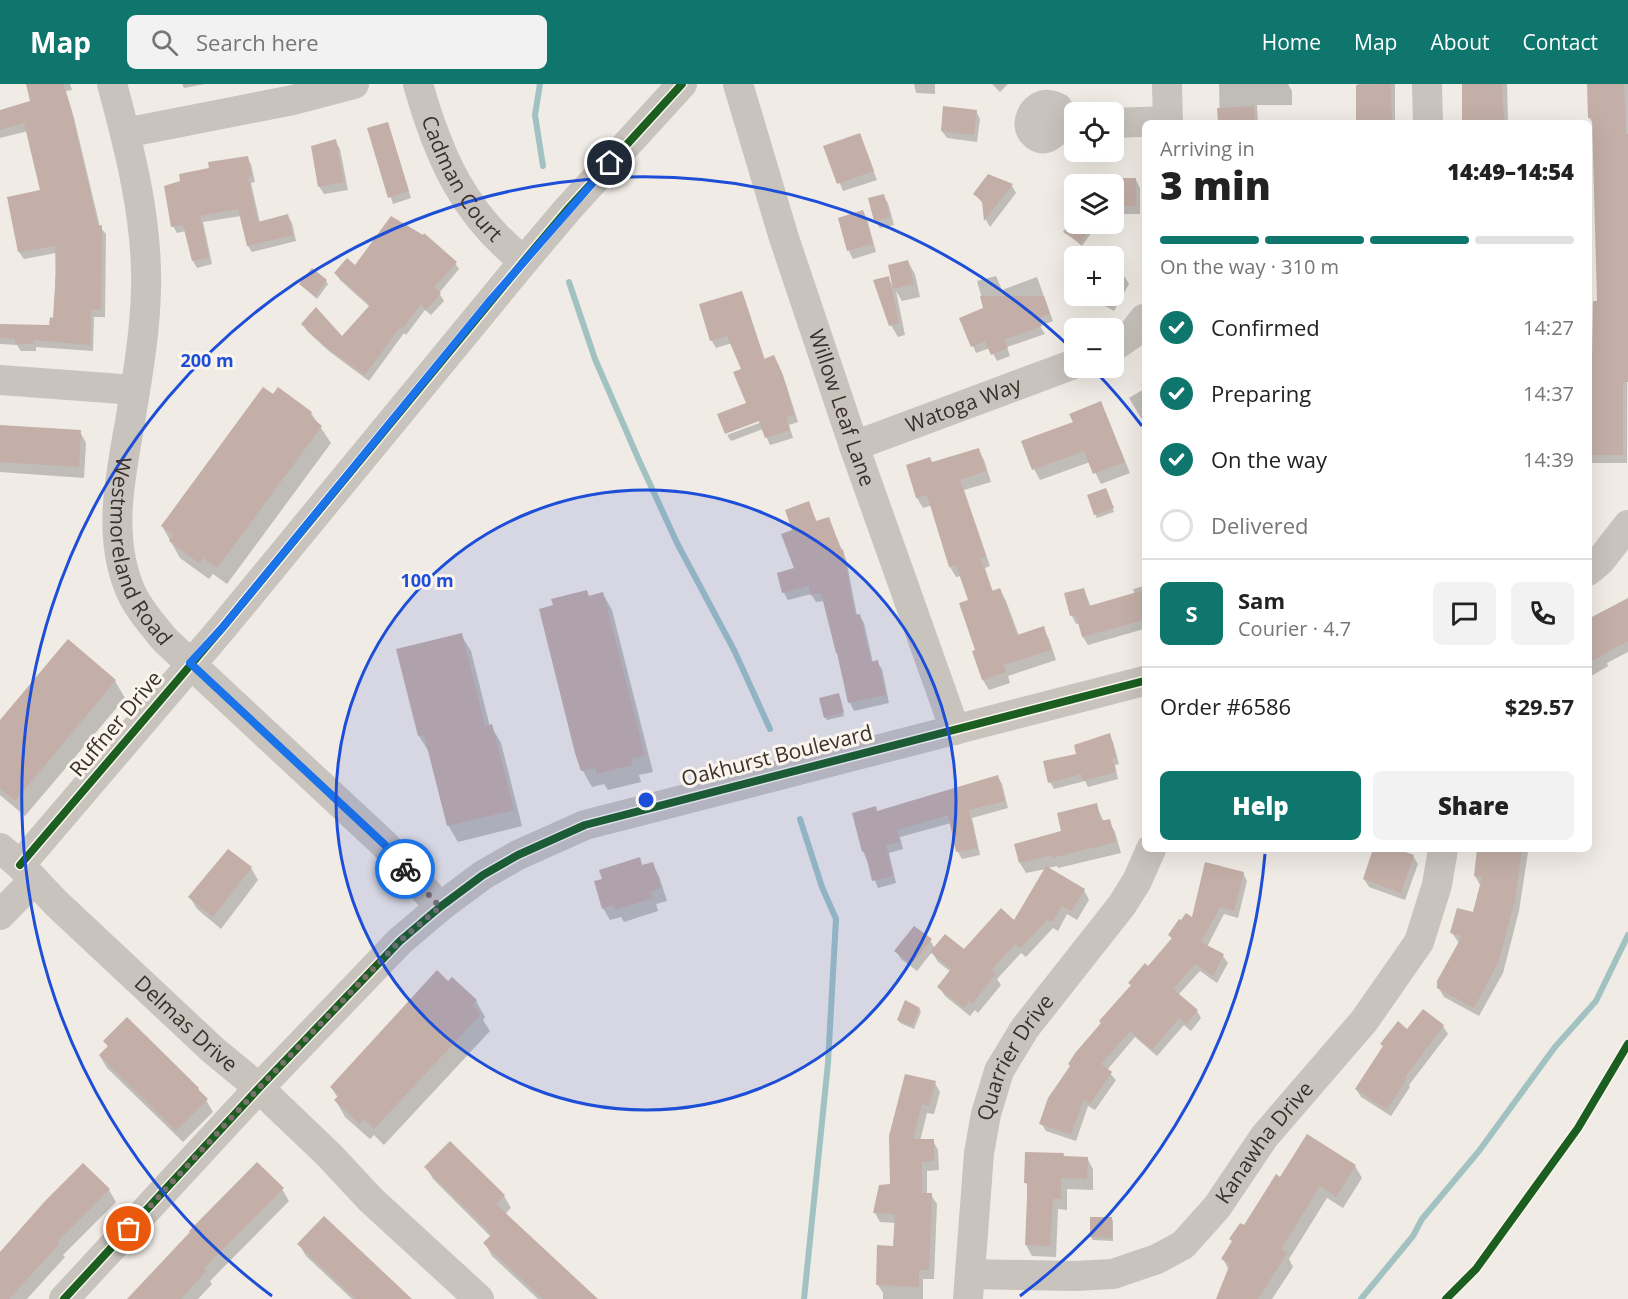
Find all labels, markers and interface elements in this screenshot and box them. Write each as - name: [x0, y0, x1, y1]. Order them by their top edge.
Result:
- search box: [127, 15, 547, 69]
- text: Map: [30, 23, 91, 61]
- icon: search: [148, 26, 181, 59]
- text: Search here: [196, 27, 319, 57]
- text: Home: [1262, 28, 1321, 56]
- text: Map: [1354, 28, 1397, 56]
- text: About: [1430, 28, 1490, 56]
- text: Contact: [1523, 28, 1598, 56]
- map controls: [1064, 102, 1124, 378]
- button: locate: [1064, 102, 1124, 162]
- street label: Cadman Court: [416, 112, 509, 247]
- text: Arriving in: [1160, 135, 1255, 162]
- pin: [584, 137, 635, 188]
- icon: home: [593, 146, 626, 179]
- text: 14:49–14:54: [1447, 156, 1574, 186]
- text: 3 min: [1160, 158, 1271, 211]
- button: layers: [1064, 174, 1124, 234]
- button: +: [1064, 246, 1124, 306]
- text: On the way · 310 m: [1160, 253, 1339, 280]
- icon: check: [1160, 311, 1193, 344]
- text: Confirmed: [1211, 312, 1320, 342]
- text: 14:27: [1523, 314, 1574, 341]
- button: −: [1064, 318, 1124, 378]
- street label: Willow Leaf Lane: [803, 325, 882, 490]
- text: 200 m: [180, 348, 234, 372]
- street label: Watoga Way: [902, 370, 1025, 439]
- icon: check: [1160, 377, 1193, 410]
- text: Preparing: [1211, 378, 1311, 408]
- text: 14:37: [1523, 380, 1574, 407]
- icon: check: [1160, 443, 1193, 476]
- text: On the way: [1211, 444, 1327, 474]
- text: 14:39: [1523, 446, 1574, 473]
- street label: Westmoreland Road: [104, 455, 179, 651]
- text: Delivered: [1211, 510, 1309, 540]
- text: 100 m: [400, 568, 454, 592]
- button: chat: [1433, 582, 1496, 645]
- button: phone: [1511, 582, 1574, 645]
- text: Sam: [1238, 585, 1285, 615]
- text: S: [1185, 598, 1198, 628]
- text: Courier · 4.7: [1238, 615, 1351, 642]
- street label: Ruffner Drive: [63, 665, 168, 782]
- text: Order #6586: [1160, 691, 1291, 721]
- text: $29.57: [1505, 691, 1574, 721]
- street label: Oakhurst Boulevard: [678, 718, 875, 792]
- button: Help: [1160, 771, 1361, 840]
- button: Share: [1373, 771, 1574, 840]
- centre of rings: [636, 790, 656, 810]
- courier: [375, 839, 435, 899]
- icon: bike: [389, 853, 422, 886]
- street label: Delmas Drive: [129, 969, 244, 1078]
- street label: Quarrier Drive: [970, 988, 1059, 1124]
- street label: Kanawha Drive: [1208, 1075, 1319, 1209]
- pin: [103, 1203, 154, 1254]
- icon: bag: [112, 1212, 145, 1245]

